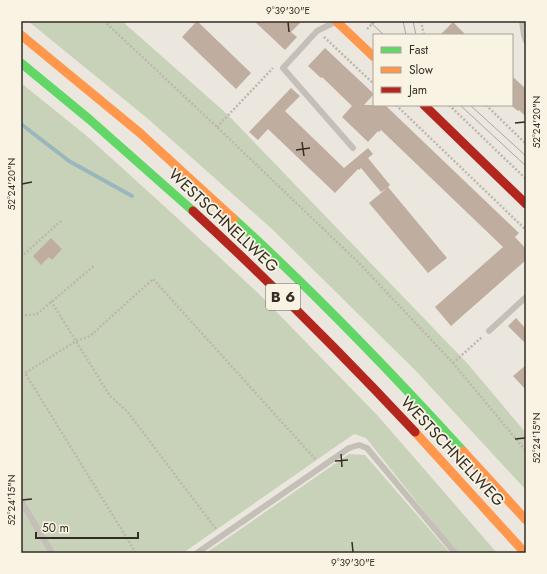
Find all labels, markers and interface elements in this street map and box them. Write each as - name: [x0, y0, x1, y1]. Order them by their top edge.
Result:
- text: 9°39'30"E: [266, 3, 310, 18]
- legend: [373, 34, 513, 106]
- text: Fast: [409, 41, 428, 59]
- text: Slow: [409, 61, 434, 79]
- text: Jam: [407, 81, 427, 99]
- text: 52°24'20"N: [529, 96, 544, 148]
- text: 52°24'20"N: [4, 158, 19, 210]
- street label: WESTSCHNELLWEG: [164, 163, 284, 278]
- road number: B 6: [266, 284, 300, 310]
- street label: WESTSCHNELLWEG: [395, 391, 510, 511]
- text: 52°24'15"N: [529, 412, 544, 464]
- text: 52°24'15"N: [4, 474, 19, 526]
- scale bar: [36, 514, 138, 540]
- text: 50 m: [42, 519, 69, 537]
- text: 9°39'30"E: [331, 555, 375, 570]

